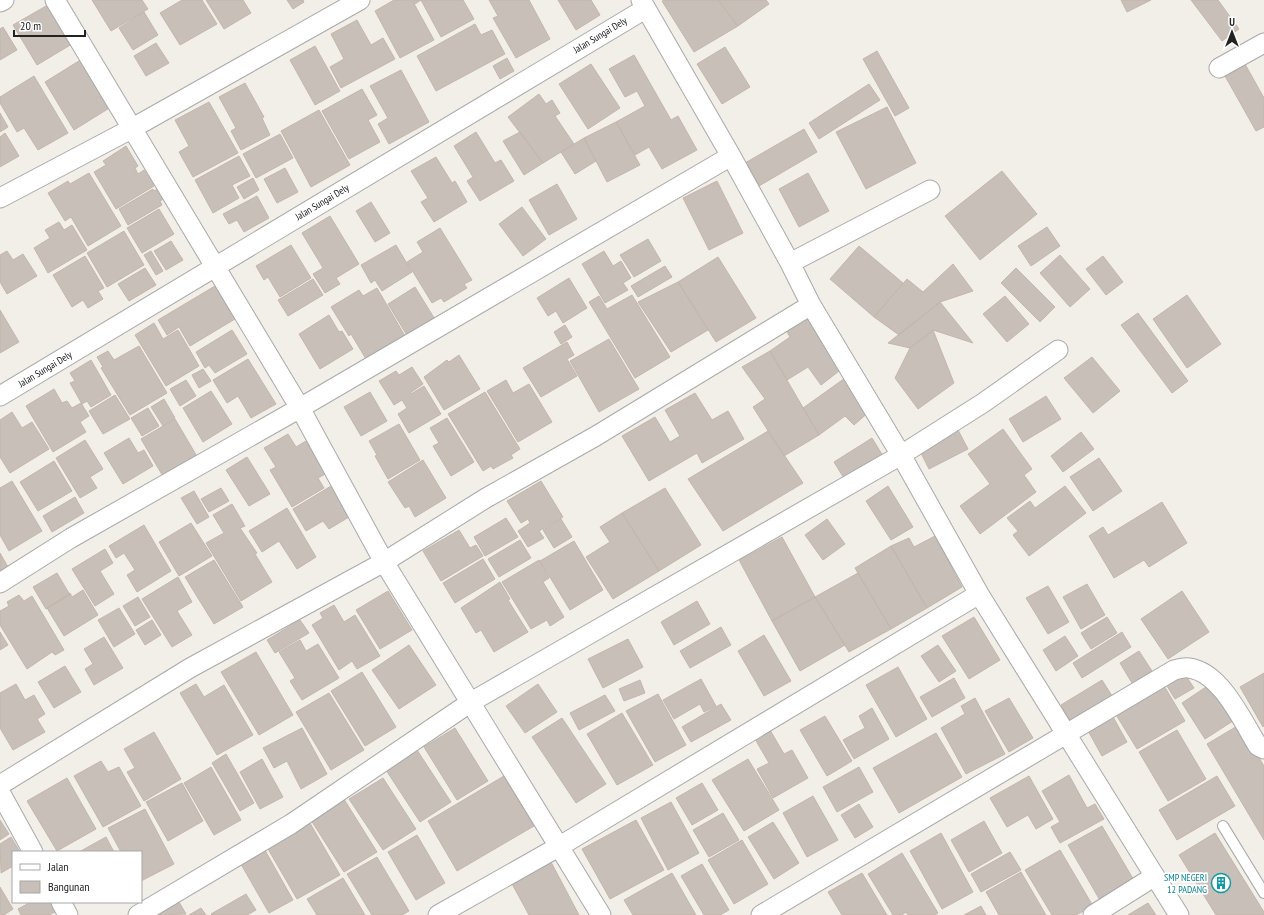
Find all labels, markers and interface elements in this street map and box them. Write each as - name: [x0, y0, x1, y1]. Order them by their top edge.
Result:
- scale bar: [14, 12, 85, 38]
- north arrow: [1212, 12, 1252, 52]
- street label: Jalan Sungai Dely: [570, 14, 629, 57]
- text: U: [1229, 15, 1235, 29]
- text: 20 m: [20, 18, 41, 33]
- street label: Jalan Sungai Dely: [292, 181, 351, 224]
- street label: Jalan Sungai Dely: [15, 348, 74, 391]
- legend: [12, 851, 142, 903]
- text: Jalan: [47, 859, 69, 874]
- place label: SMP NEGERI 12 PADANG: [1164, 871, 1207, 896]
- building icon: SMP NEGERI 12 PADANG: [1210, 872, 1232, 894]
- text: Bangunan: [48, 879, 89, 894]

